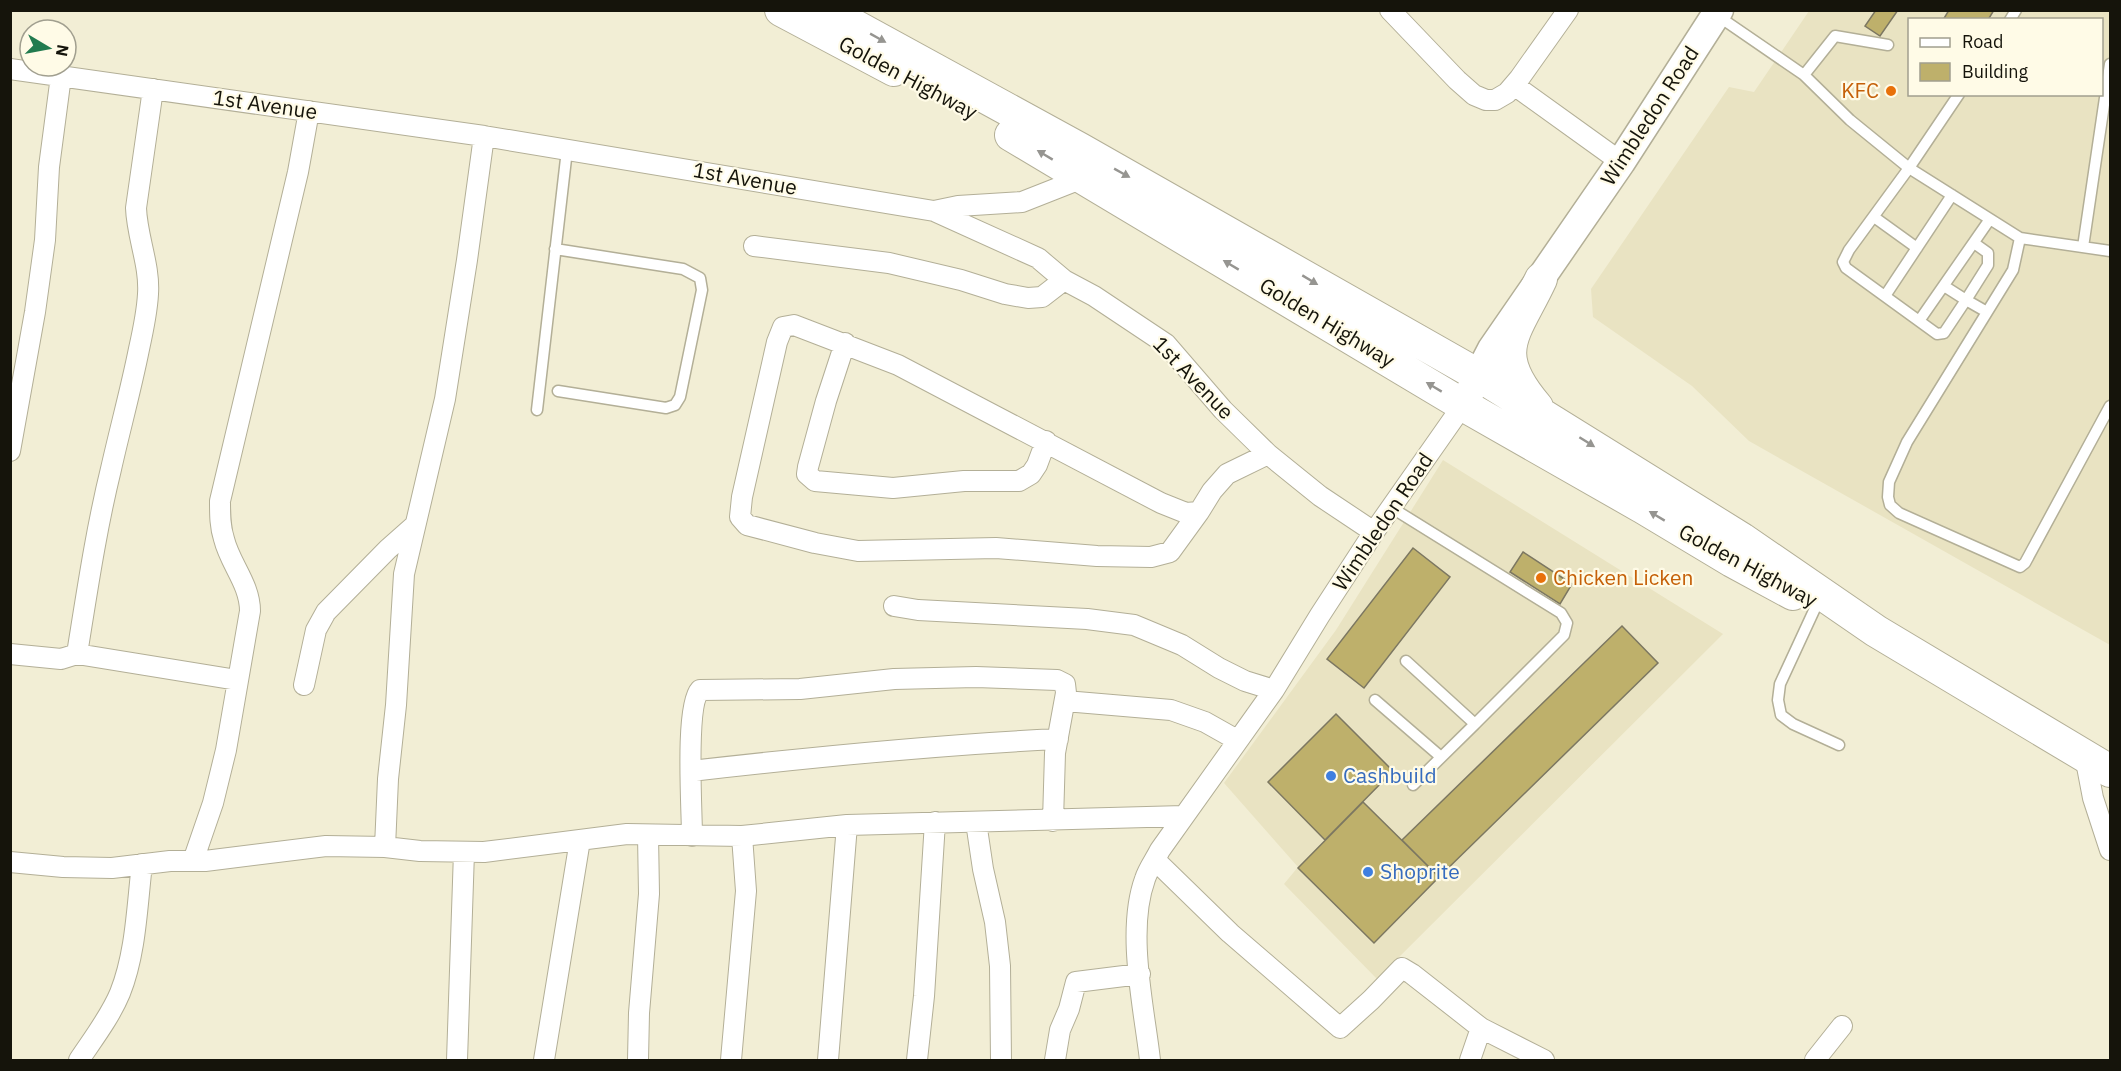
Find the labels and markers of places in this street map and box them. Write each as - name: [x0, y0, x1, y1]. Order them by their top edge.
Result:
- place label: KFC: [1841, 76, 1879, 104]
- marker: KFC: [1884, 84, 1898, 98]
- place label: Chicken Licken: [1553, 563, 1693, 591]
- marker: Chicken Licken: [1534, 571, 1548, 585]
- place label: Cashbuild: [1343, 761, 1437, 789]
- marker: Cashbuild: [1324, 769, 1338, 783]
- place label: Shoprite: [1380, 857, 1460, 885]
- marker: Shoprite: [1361, 865, 1375, 879]

